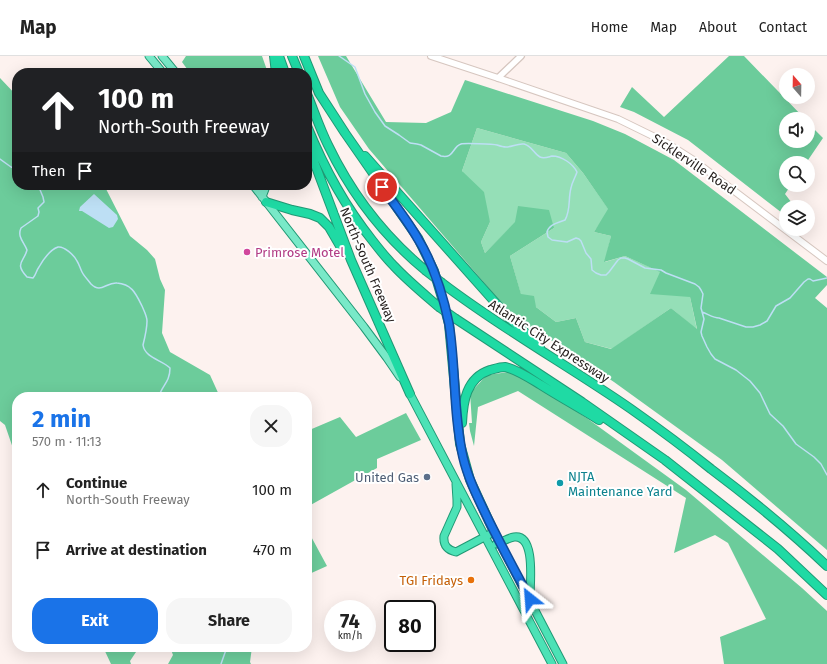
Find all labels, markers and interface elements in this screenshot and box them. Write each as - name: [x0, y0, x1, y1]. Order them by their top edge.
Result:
- text: Map: [20, 16, 57, 39]
- text: Home: [591, 19, 628, 36]
- text: Map: [650, 19, 677, 36]
- text: About: [699, 19, 737, 36]
- text: Contact: [759, 19, 807, 36]
- north arrow: [779, 68, 815, 104]
- map controls: [779, 68, 815, 236]
- text: 100 m: [98, 82, 174, 115]
- icon: ahead: [32, 84, 84, 136]
- button: sound: [779, 112, 815, 148]
- text: North-South Freeway: [98, 116, 269, 138]
- street label: Sicklerville Road: [649, 130, 739, 198]
- button: search: [779, 156, 815, 192]
- icon: arrive: [74, 160, 96, 182]
- text: Then: [32, 162, 66, 180]
- pin: [365, 170, 399, 204]
- icon: arrive: [371, 176, 393, 198]
- button: layers: [779, 200, 815, 236]
- street label: North-South Freeway: [337, 205, 399, 325]
- place label: Primrose Motel: [255, 245, 344, 260]
- marker: Primrose Motel: [242, 247, 252, 257]
- street label: Atlantic City Expressway: [486, 296, 613, 386]
- text: 2 min: [32, 405, 91, 433]
- button: close: [250, 405, 292, 447]
- text: 570 m · 11:13: [32, 434, 101, 449]
- place label: NJTA Maintenance Yard: [568, 469, 672, 499]
- place label: United Gas: [355, 470, 419, 485]
- marker: United Gas: [422, 472, 432, 482]
- text: Continue: [66, 474, 127, 492]
- marker: NJTA Maintenance Yard: [555, 478, 565, 488]
- icon: ahead: [32, 479, 54, 501]
- text: 100 m: [252, 481, 292, 499]
- text: North-South Freeway: [66, 492, 190, 507]
- icon: arrive: [32, 539, 54, 561]
- text: Arrive at destination: [66, 541, 207, 559]
- text: 470 m: [253, 541, 292, 559]
- place label: TGI Fridays: [400, 573, 463, 588]
- marker: TGI Fridays: [466, 575, 476, 585]
- position arrow: [509, 578, 551, 620]
- button: Exit: [32, 598, 158, 644]
- button: Share: [166, 598, 292, 644]
- speed limit sign: 80: [384, 600, 436, 652]
- text: 74: [340, 609, 360, 633]
- text: km/h: [338, 630, 362, 642]

